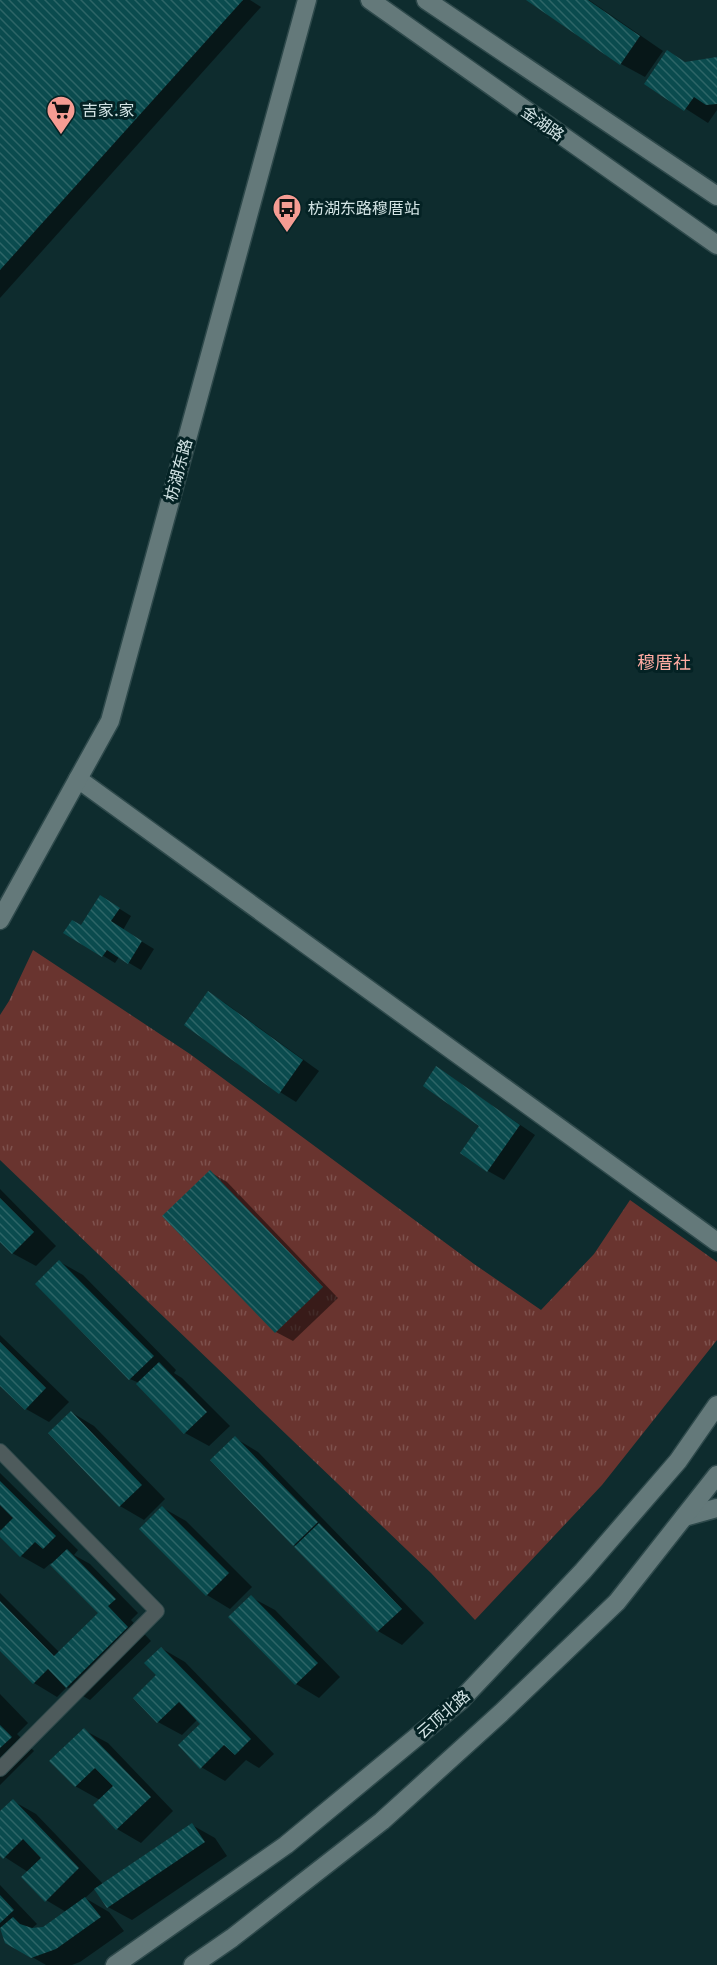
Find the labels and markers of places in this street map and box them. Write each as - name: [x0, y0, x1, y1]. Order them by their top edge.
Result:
- supermarket icon: 吉家.家: [45, 94, 77, 136]
- place label: 吉家.家: [82, 100, 135, 120]
- bus stop icon: 枋湖东路穆厝站: [271, 192, 303, 234]
- place label: 枋湖东路穆厝站: [308, 198, 420, 218]

